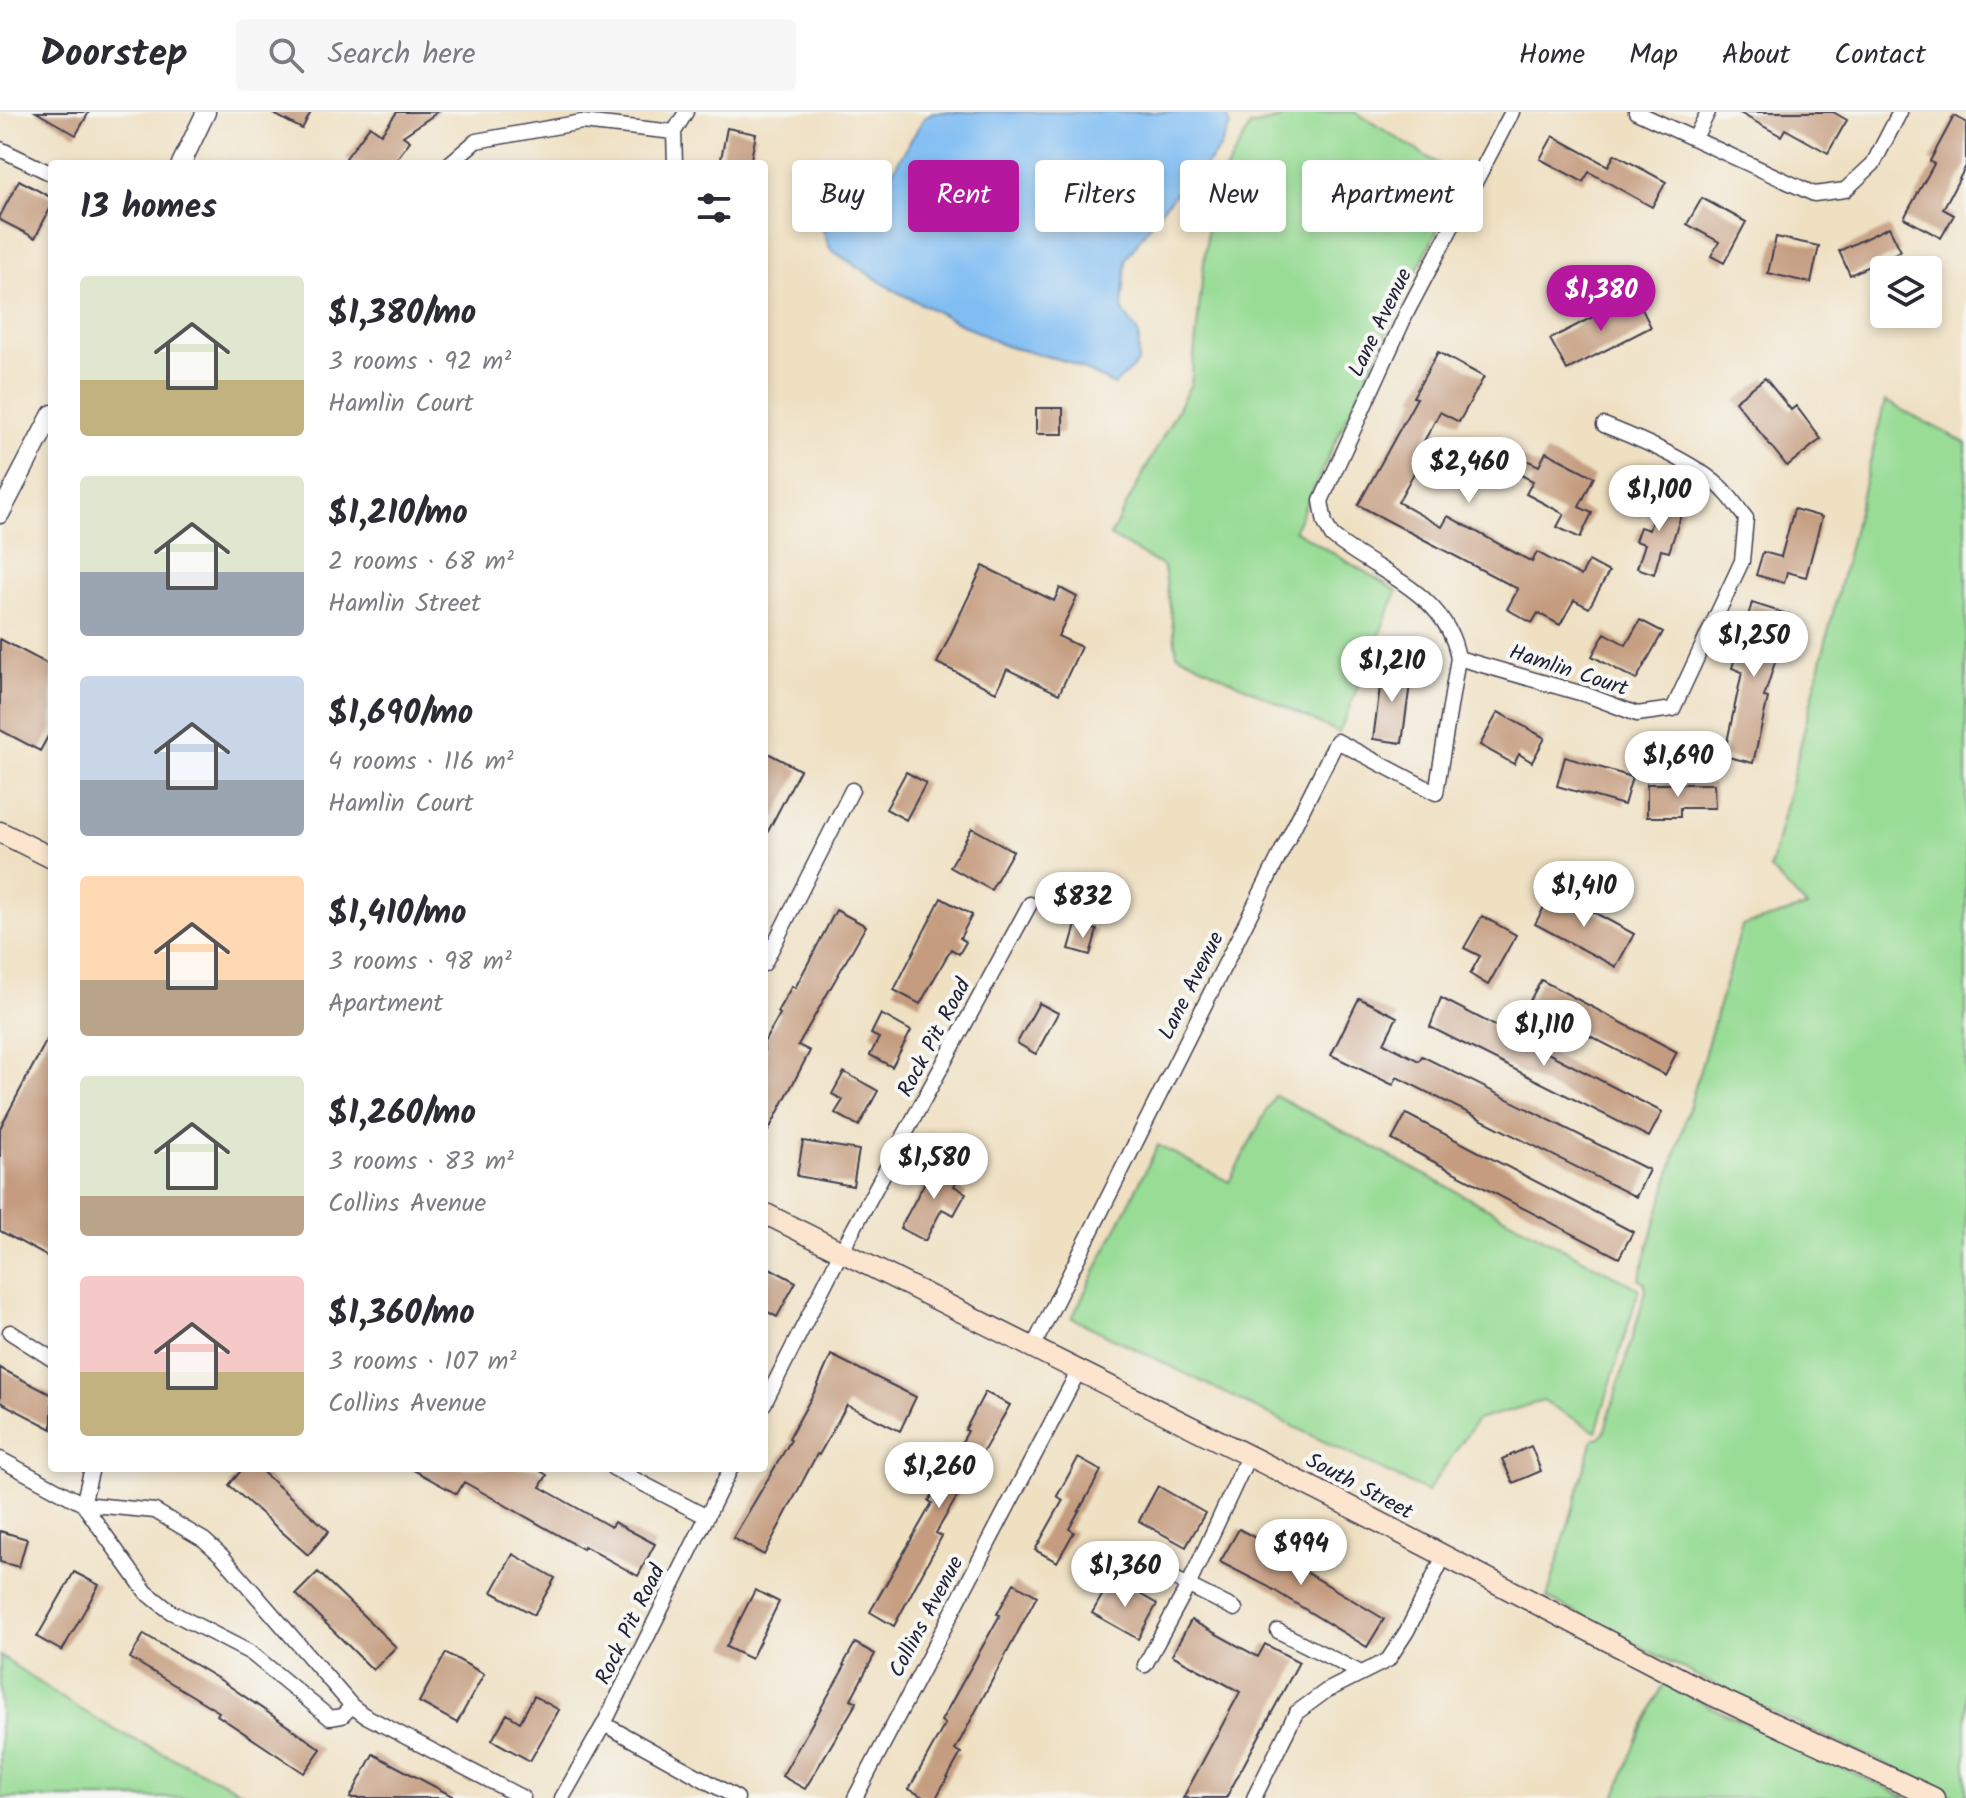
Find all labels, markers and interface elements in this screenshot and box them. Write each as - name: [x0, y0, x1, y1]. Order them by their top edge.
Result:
- search box: [236, 19, 796, 91]
- text: Doorstep: [40, 25, 188, 85]
- text: Search here: [328, 31, 476, 79]
- icon: search: [264, 33, 308, 77]
- text: Home: [1519, 33, 1585, 78]
- text: Map: [1629, 33, 1678, 78]
- text: About: [1722, 33, 1790, 78]
- text: Contact: [1834, 33, 1926, 78]
- chip: Buy: [792, 160, 892, 232]
- chip: Rent: [908, 160, 1019, 232]
- chip: Filters: [1035, 160, 1164, 232]
- chip: New: [1180, 160, 1286, 232]
- chip: Apartment: [1302, 160, 1483, 232]
- text: 13 homes: [80, 181, 217, 235]
- icon: filters: [692, 186, 736, 230]
- map controls: [1870, 256, 1942, 328]
- button: layers: [1870, 256, 1942, 328]
- street label: Lane Avenue: [1340, 263, 1423, 384]
- pin: $1,380: [1536, 265, 1666, 333]
- text: $1,380: [1565, 270, 1637, 312]
- text: $1,380/mo: [328, 287, 476, 341]
- icon: home: [144, 308, 240, 404]
- text: 3 rooms · 92 m²: [328, 341, 511, 383]
- text: Hamlin Court: [328, 383, 474, 425]
- pin: $2,460: [1404, 437, 1534, 505]
- text: $2,460: [1430, 442, 1508, 484]
- pin: $1,100: [1594, 465, 1724, 533]
- text: $1,100: [1627, 470, 1691, 512]
- text: $1,210/mo: [328, 487, 468, 541]
- icon: home: [144, 508, 240, 604]
- text: 2 rooms · 68 m²: [328, 541, 514, 583]
- text: Hamlin Street: [328, 583, 481, 625]
- pin: $1,250: [1689, 611, 1819, 679]
- text: $1,250: [1718, 616, 1790, 658]
- pin: $1,210: [1327, 636, 1457, 704]
- street label: Hamlin Court: [1504, 636, 1633, 707]
- text: $1,210: [1359, 641, 1425, 683]
- text: $1,690/mo: [328, 687, 473, 741]
- icon: home: [144, 708, 240, 804]
- pin: $1,690: [1613, 731, 1743, 799]
- text: $1,690: [1643, 736, 1713, 778]
- text: 4 rooms · 116 m²: [328, 741, 514, 783]
- text: Hamlin Court: [328, 783, 474, 825]
- pin: $1,410: [1519, 861, 1649, 929]
- text: $1,410: [1551, 866, 1617, 908]
- pin: $832: [1036, 872, 1130, 940]
- text: $832: [1053, 877, 1113, 919]
- text: $1,410/mo: [328, 887, 466, 941]
- icon: home: [144, 908, 240, 1004]
- street label: Lane Avenue: [1150, 926, 1235, 1046]
- text: 3 rooms · 98 m²: [328, 941, 512, 983]
- street label: Rock Pit Road: [889, 972, 982, 1104]
- text: Apartment: [328, 983, 443, 1025]
- pin: $1,110: [1479, 1000, 1609, 1068]
- text: $1,110: [1514, 1005, 1574, 1047]
- text: $1,260/mo: [328, 1087, 476, 1141]
- icon: home: [144, 1108, 240, 1204]
- pin: $1,580: [869, 1133, 999, 1201]
- text: $1,580: [898, 1138, 970, 1180]
- text: 3 rooms · 83 m²: [328, 1141, 514, 1183]
- text: Collins Avenue: [328, 1183, 486, 1225]
- text: $1,360/mo: [328, 1287, 475, 1341]
- icon: home: [144, 1308, 240, 1404]
- text: 3 rooms · 107 m²: [328, 1341, 517, 1383]
- text: Collins Avenue: [328, 1383, 486, 1425]
- pin: $1,260: [874, 1442, 1004, 1510]
- street label: South Street: [1299, 1444, 1419, 1530]
- text: $1,260: [903, 1447, 975, 1489]
- pin: $994: [1254, 1519, 1348, 1587]
- text: $994: [1273, 1524, 1329, 1566]
- pin: $1,360: [1060, 1541, 1190, 1609]
- text: $1,360: [1089, 1546, 1161, 1588]
- street label: Collins Avenue: [880, 1550, 974, 1684]
- street label: Rock Pit Road: [587, 1558, 676, 1691]

